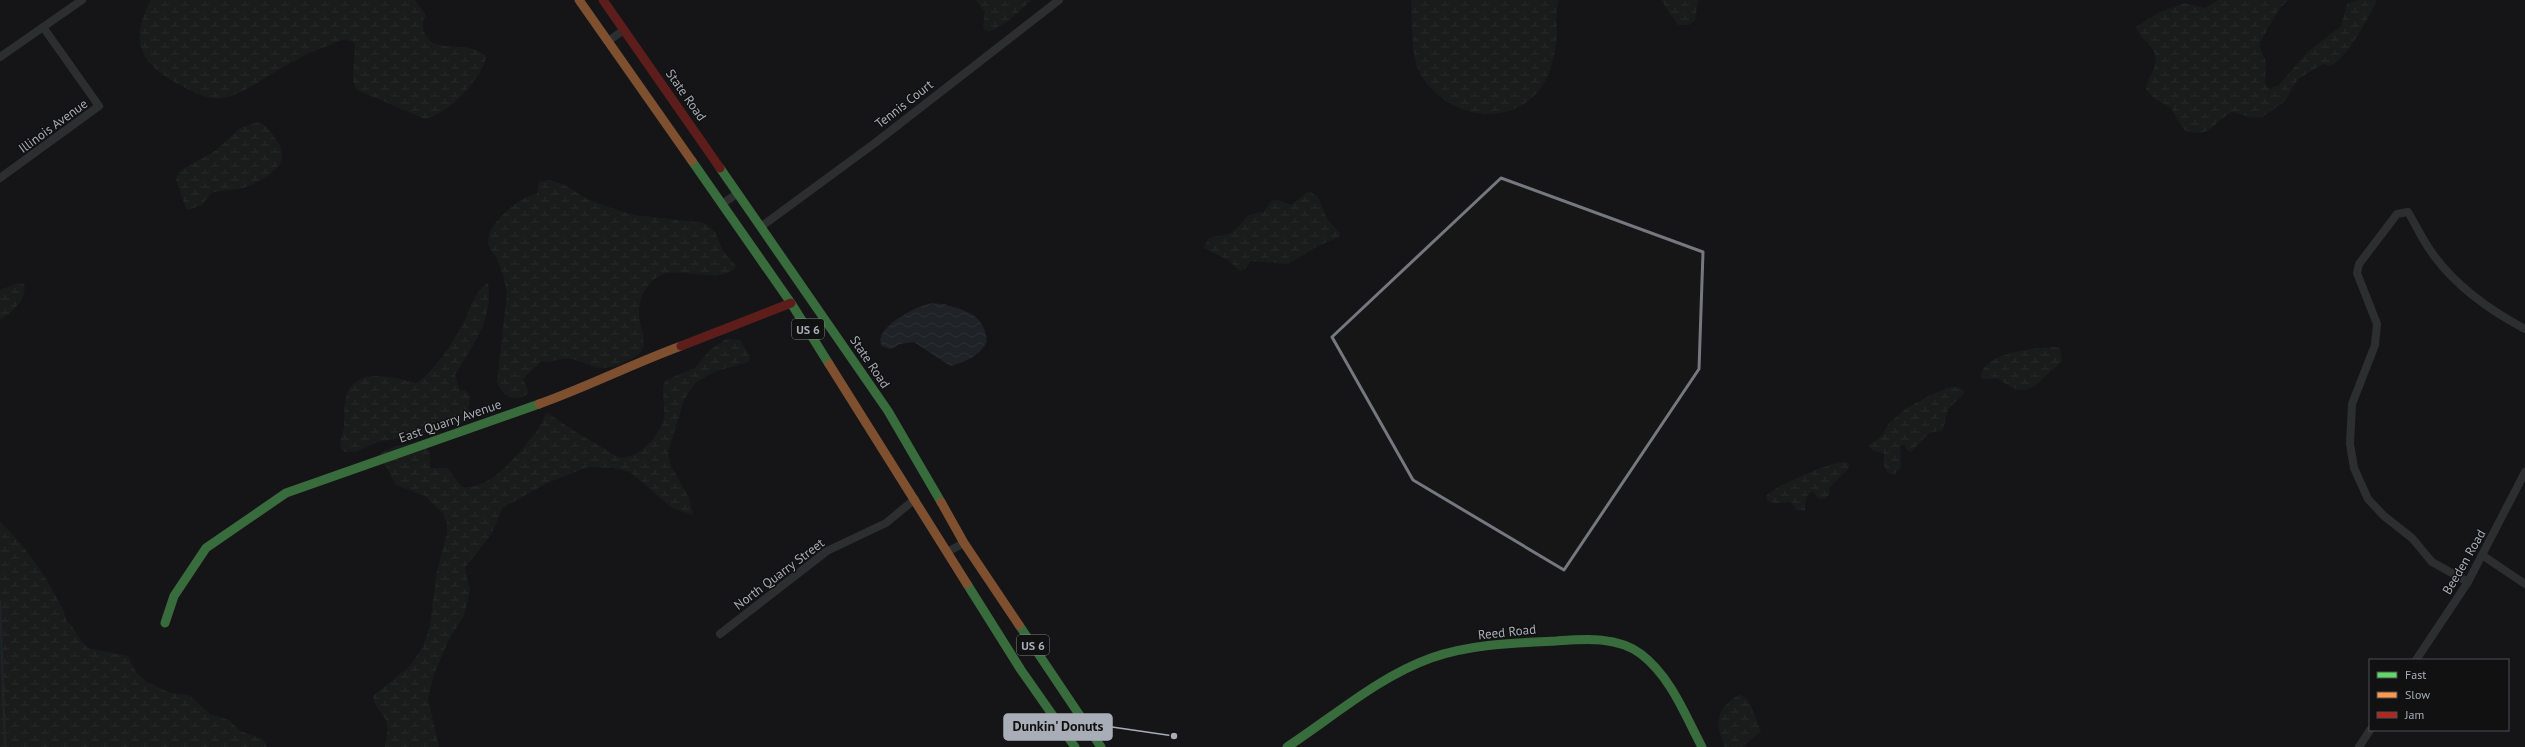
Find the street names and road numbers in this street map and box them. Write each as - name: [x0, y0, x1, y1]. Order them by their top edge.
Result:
- street label: State Road: [662, 66, 710, 124]
- street label: Tennis Court: [872, 76, 937, 132]
- street label: Illinois Avenue: [15, 95, 91, 157]
- road number: US 6: [792, 319, 824, 339]
- street label: State Road: [846, 333, 894, 391]
- street label: East Quarry Avenue: [397, 396, 503, 446]
- street label: Beeden Road: [2439, 526, 2489, 598]
- street label: North Quarry Street: [730, 534, 828, 614]
- street label: Reed Road: [1477, 621, 1537, 643]
- road number: US 6: [1017, 635, 1049, 655]

